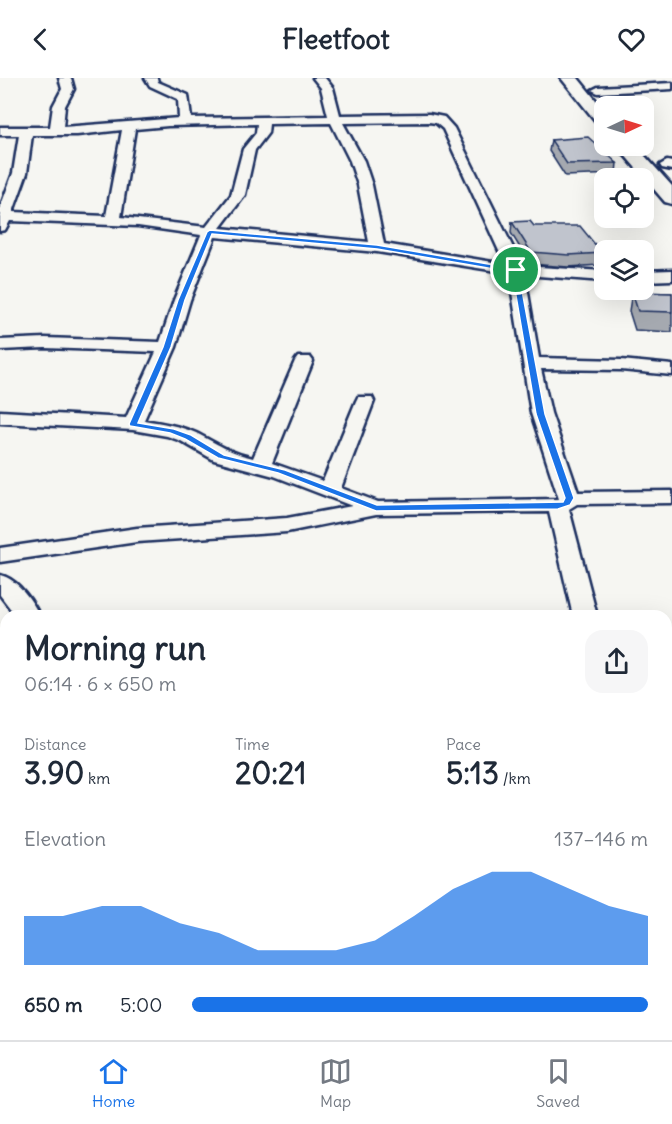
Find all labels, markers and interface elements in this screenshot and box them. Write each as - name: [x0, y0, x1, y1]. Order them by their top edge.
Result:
- text: Fleetfoot: [282, 22, 390, 56]
- icon: back: [24, 23, 57, 56]
- icon: heart: [615, 23, 648, 56]
- north arrow: [594, 96, 654, 156]
- map controls: [594, 96, 654, 300]
- button: locate: [594, 168, 654, 228]
- button: layers: [594, 240, 654, 300]
- pin: [490, 244, 541, 295]
- icon: arrive: [499, 253, 532, 286]
- text: Morning run: [24, 627, 206, 669]
- button: share: [585, 630, 648, 693]
- text: 06:14 · 6 × 650 m: [24, 671, 176, 696]
- text: Distance: [24, 734, 86, 754]
- text: Time: [235, 734, 270, 754]
- text: Pace: [446, 734, 481, 754]
- text: 3.90: [24, 754, 84, 792]
- text: 20:21: [235, 754, 306, 792]
- text: 5:13: [446, 754, 499, 792]
- text: km: [84, 768, 110, 788]
- text: /km: [499, 768, 531, 788]
- text: Elevation: [24, 826, 106, 851]
- text: 137–146 m: [554, 826, 648, 851]
- text: 650 m: [24, 992, 83, 1017]
- text: 5:00: [120, 992, 162, 1017]
- tab: Home: [92, 1055, 135, 1111]
- tab: Map: [319, 1055, 352, 1111]
- tab: Saved: [536, 1055, 580, 1111]

